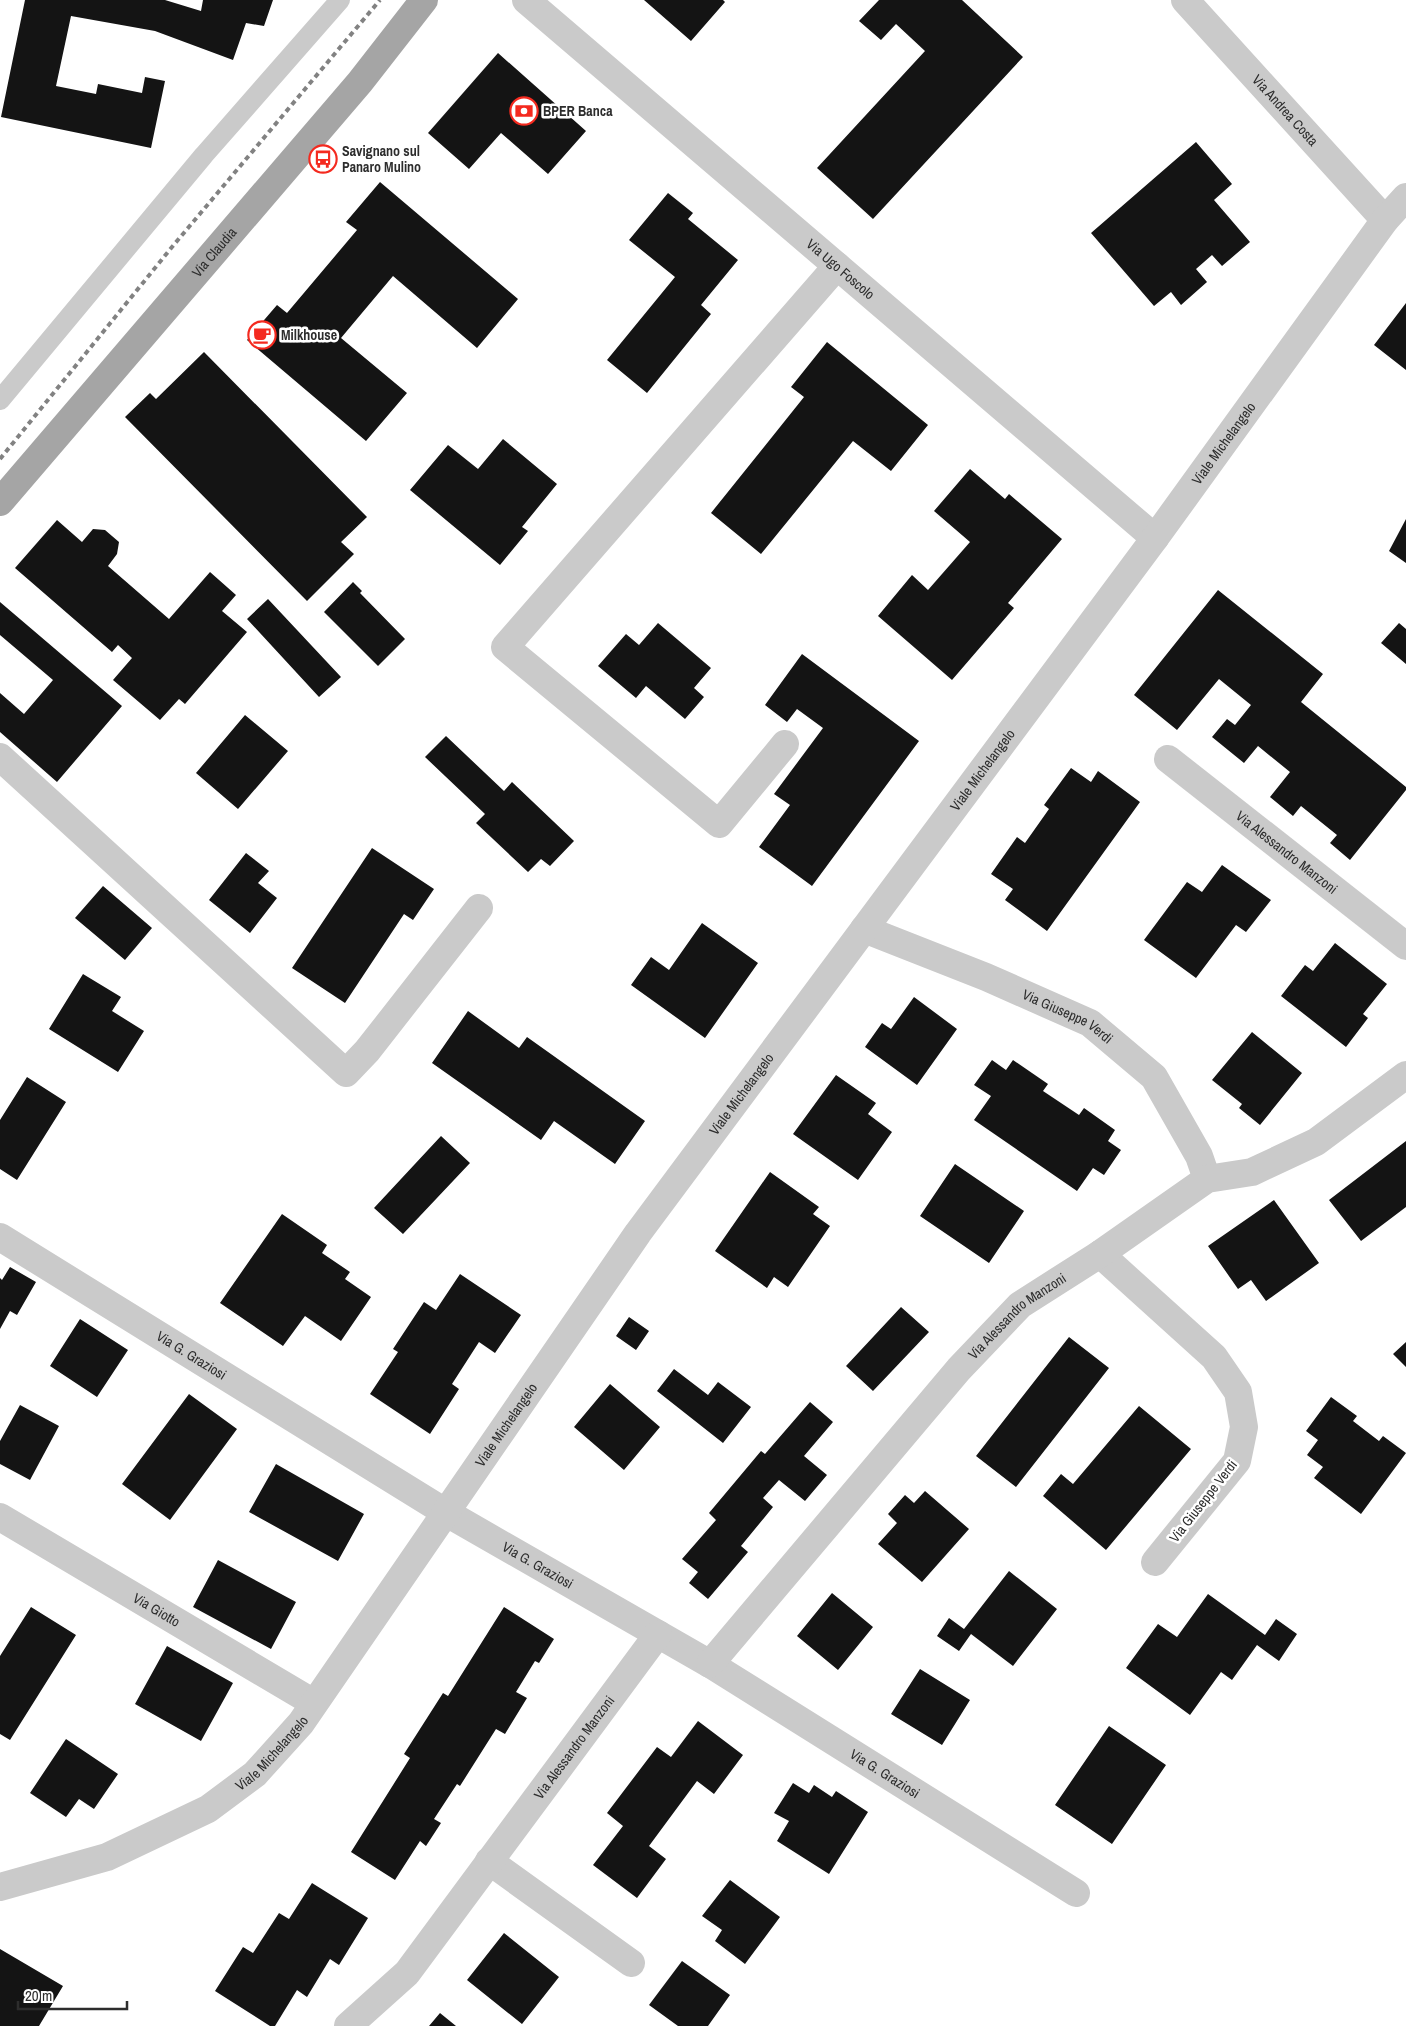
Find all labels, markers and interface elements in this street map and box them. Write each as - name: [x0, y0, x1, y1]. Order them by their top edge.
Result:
- street label: Via Andrea Costa: [1248, 71, 1323, 150]
- bank icon: BPER Banca: [509, 96, 539, 126]
- place label: BPER Banca: [543, 102, 613, 120]
- place label: Savignano sul Panaro Mulino: [342, 142, 421, 176]
- bus stop icon: Savignano sul Panaro Mulino: [308, 144, 338, 174]
- street label: Via Claudia: [188, 223, 241, 281]
- street label: Via Ugo Foscolo: [803, 235, 878, 303]
- cafe icon: Milkhouse: [247, 320, 277, 350]
- place label: Milkhouse: [281, 326, 337, 344]
- street label: Viale Michelangelo: [1188, 398, 1259, 488]
- street label: Viale Michelangelo: [946, 725, 1019, 815]
- street label: Via Alessandro Manzoni: [1232, 807, 1341, 898]
- street label: Via Giuseppe Verdi: [1020, 985, 1117, 1047]
- street label: Viale Michelangelo: [705, 1050, 778, 1139]
- street label: Via Alessandro Manzoni: [964, 1269, 1069, 1363]
- street label: Via G. Graziosi: [153, 1327, 230, 1384]
- street label: Viale Michelangelo: [471, 1380, 541, 1470]
- street label: Via Giuseppe Verdi: [1165, 1456, 1241, 1546]
- street label: Via G. Graziosi: [499, 1538, 576, 1593]
- street label: Via Giotto: [130, 1589, 183, 1631]
- street label: Via Alessandro Manzoni: [530, 1692, 618, 1803]
- street label: Viale Michelangelo: [232, 1712, 312, 1795]
- street label: Via G. Graziosi: [847, 1745, 923, 1802]
- scale bar: [18, 1978, 126, 2010]
- text: 20 m: [25, 1985, 52, 2006]

